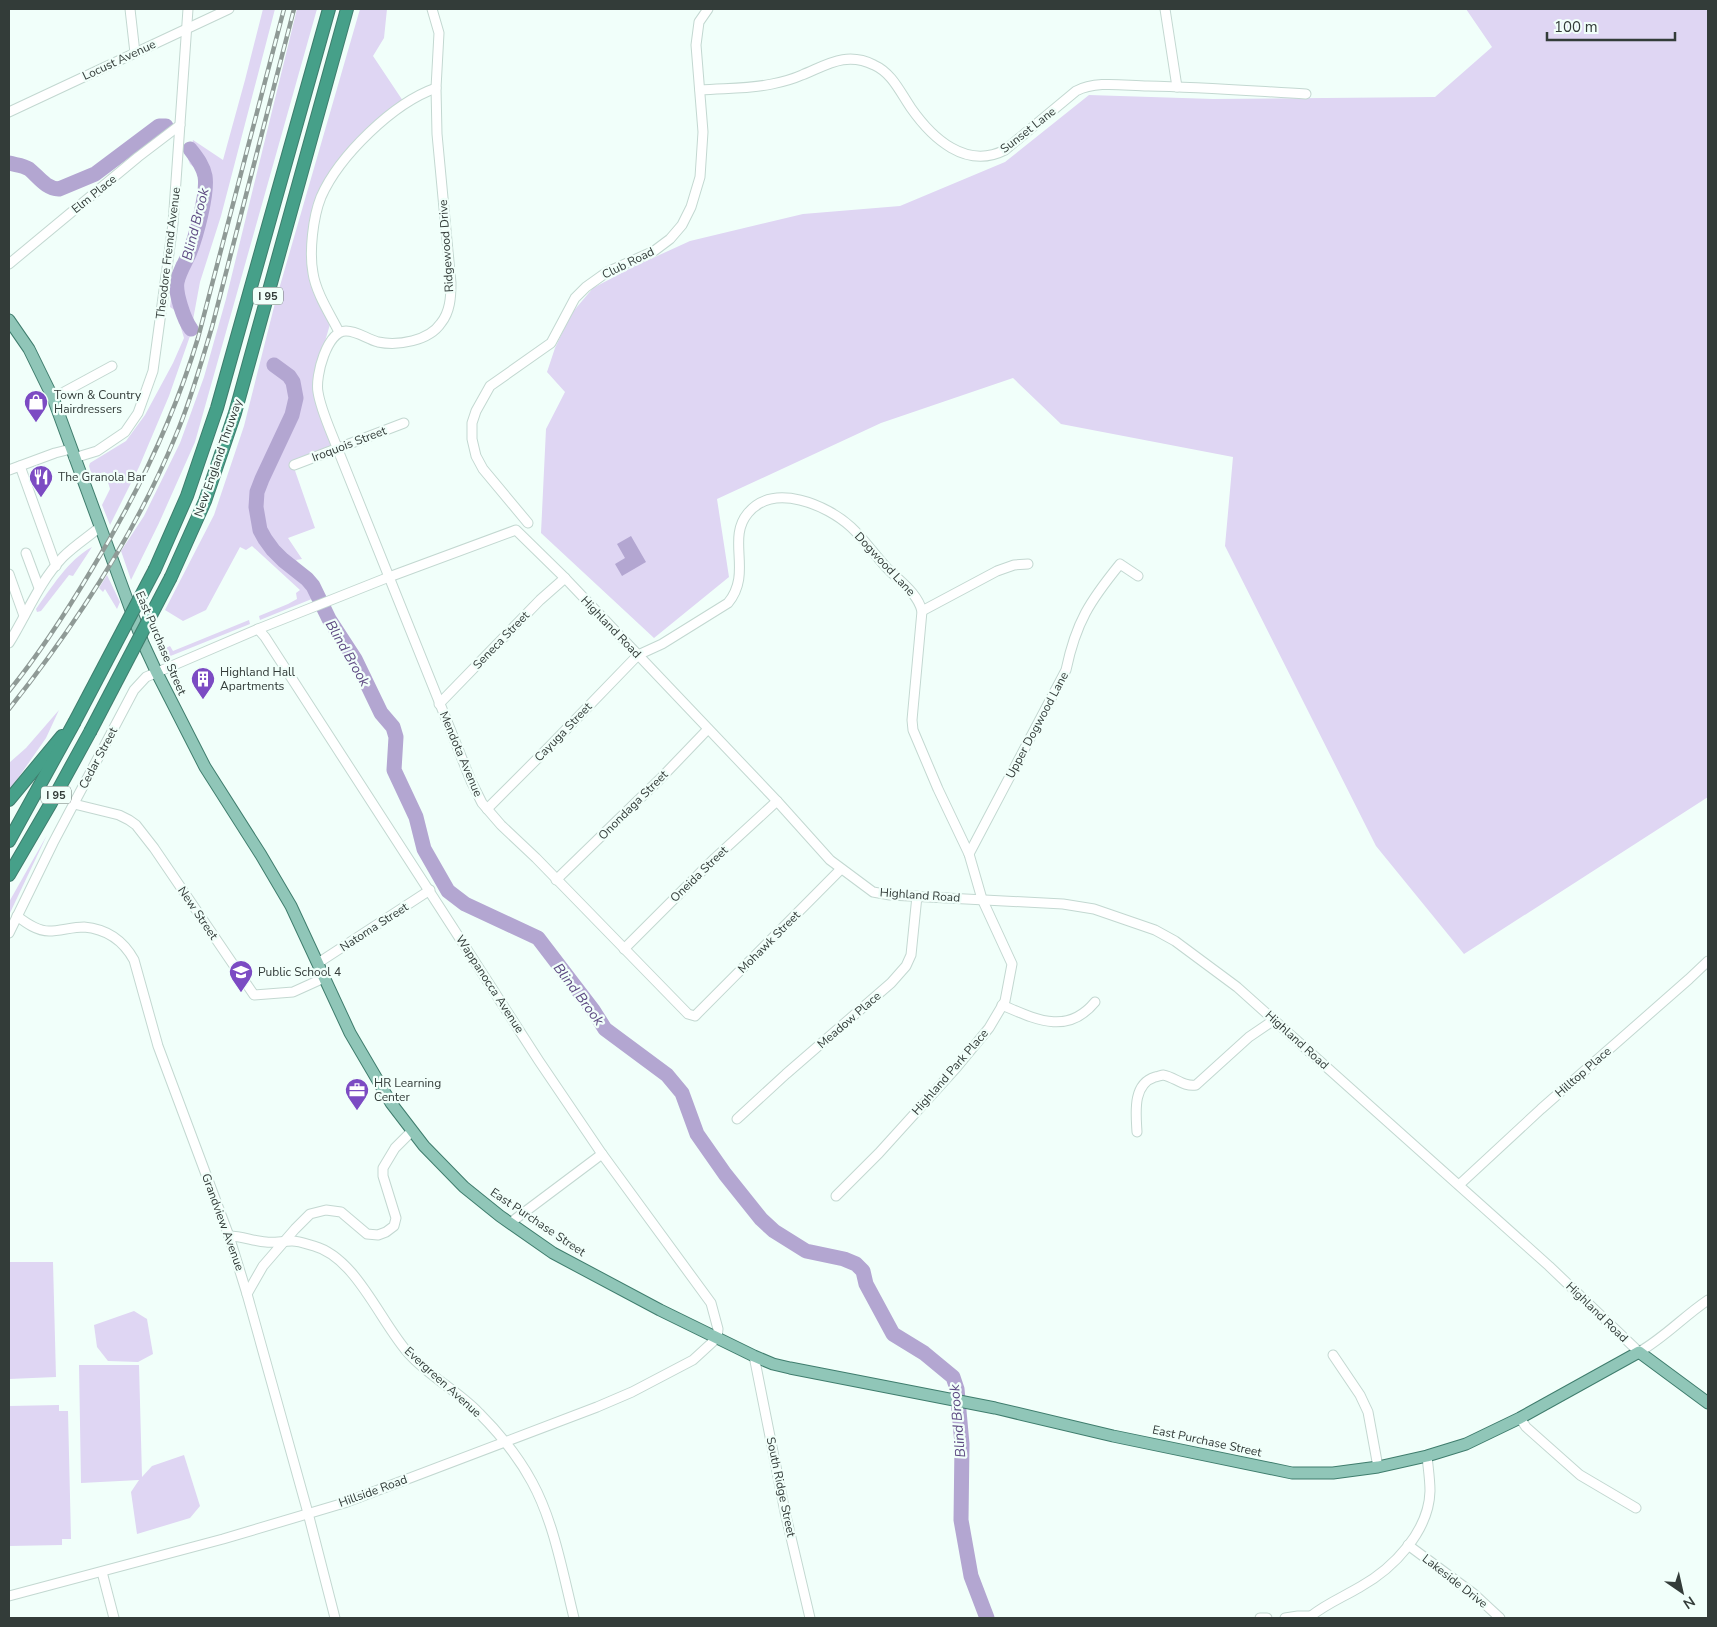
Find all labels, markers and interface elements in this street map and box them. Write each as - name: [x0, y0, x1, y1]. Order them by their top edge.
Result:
- scale bar: [1547, 10, 1674, 42]
- text: 100 m: [1554, 17, 1598, 37]
- street label: Locust Avenue: [80, 36, 158, 84]
- street label: Sunset Lane: [997, 103, 1059, 157]
- street label: Elm Place: [68, 171, 120, 217]
- water label: Blind Brook: [177, 185, 214, 262]
- street label: Theodore Fremd Avenue: [152, 186, 184, 320]
- street label: Ridgewood Drive: [435, 199, 457, 293]
- street label: Club Road: [599, 243, 657, 283]
- road number: I 95: [253, 288, 283, 304]
- place label: Town & Country Hairdressers: [54, 387, 142, 417]
- shop icon: Town & Country Hairdressers: [23, 389, 49, 423]
- street label: New England Thruway: [190, 396, 246, 519]
- street label: Iroquois Street: [309, 422, 389, 466]
- restaurant icon: The Granola Bar: [28, 464, 54, 498]
- place label: The Granola Bar: [58, 469, 147, 485]
- street label: Dogwood Lane: [851, 529, 919, 599]
- street label: East Purchase Street: [132, 589, 190, 698]
- street label: Highland Road: [577, 592, 645, 662]
- street label: Seneca Street: [469, 607, 533, 672]
- water label: Blind Brook: [321, 617, 375, 691]
- place label: Highland Hall Apartments: [220, 664, 296, 694]
- building icon: Highland Hall Apartments: [190, 666, 216, 700]
- street label: Upper Dogwood Lane: [1002, 669, 1072, 781]
- street label: Cayuga Street: [531, 698, 596, 765]
- street label: Mendota Avenue: [436, 709, 486, 799]
- street label: Cedar Street: [75, 724, 121, 792]
- street label: Onondaga Street: [595, 766, 672, 843]
- road number: I 95: [41, 786, 71, 804]
- street label: Oneida Street: [667, 842, 732, 906]
- street label: New Street: [174, 883, 222, 943]
- street label: Highland Road: [879, 884, 961, 906]
- street label: Natoma Street: [337, 898, 412, 955]
- street label: Mohawk Street: [734, 907, 804, 977]
- street label: Wappanocca Avenue: [452, 932, 528, 1036]
- school or university icon: Public School 4: [228, 959, 254, 993]
- water label: Blind Brook: [549, 959, 609, 1030]
- place label: Public School 4: [258, 964, 341, 980]
- street label: Meadow Place: [814, 988, 884, 1052]
- street label: Highland Road: [1262, 1007, 1332, 1073]
- street label: Highland Park Place: [908, 1026, 992, 1118]
- street label: Hilltop Place: [1552, 1043, 1614, 1101]
- place label: HR Learning Center: [374, 1075, 441, 1105]
- office icon: HR Learning Center: [344, 1077, 370, 1111]
- street label: Grandview Avenue: [198, 1171, 248, 1273]
- street label: East Purchase Street: [487, 1184, 589, 1260]
- street label: Highland Road: [1562, 1278, 1632, 1346]
- street label: Evergreen Avenue: [401, 1343, 485, 1421]
- water label: Blind Brook: [945, 1383, 970, 1458]
- street label: East Purchase Street: [1151, 1422, 1264, 1461]
- street label: South Ridge Street: [763, 1435, 800, 1539]
- street label: Hillside Road: [336, 1471, 410, 1511]
- street label: Lakeside Drive: [1419, 1551, 1491, 1611]
- north arrow: [1657, 1567, 1707, 1617]
- text: N: [1679, 1592, 1699, 1613]

